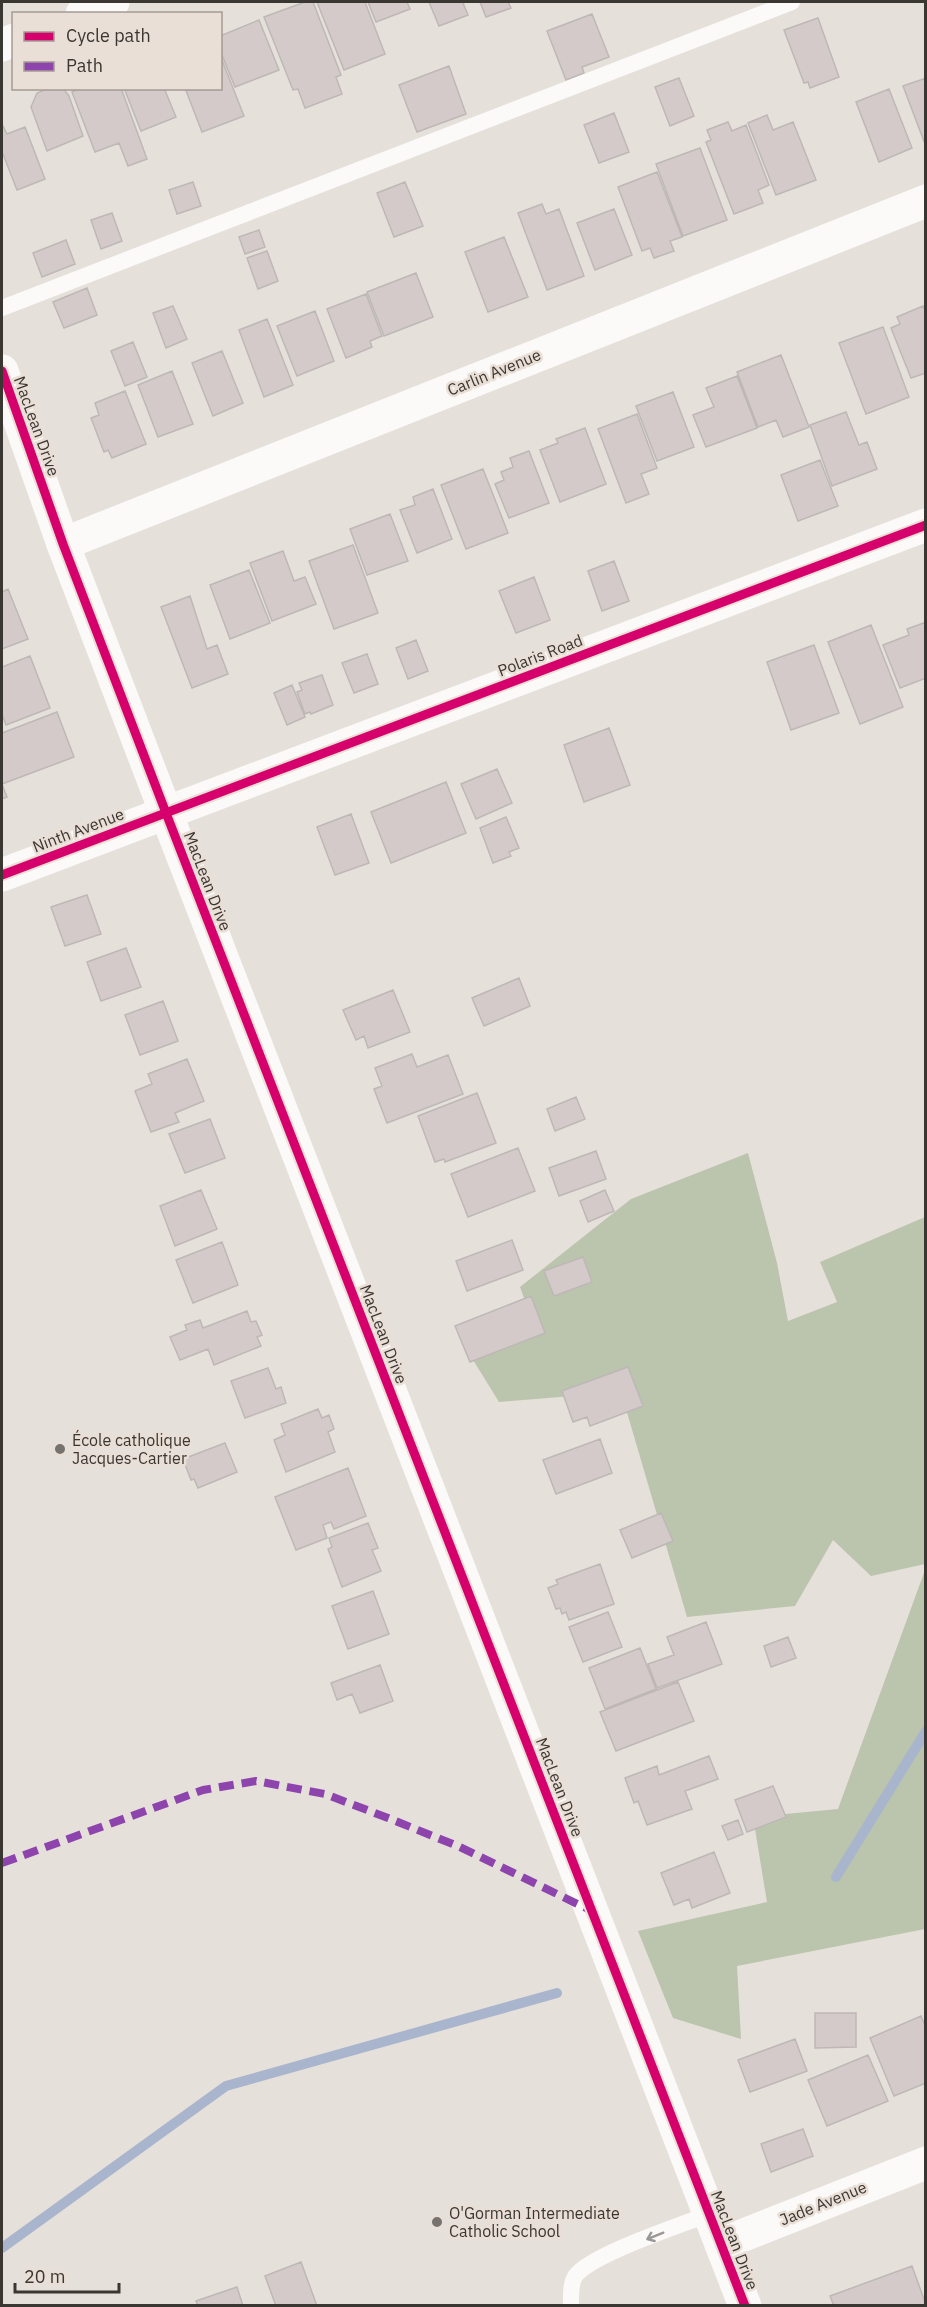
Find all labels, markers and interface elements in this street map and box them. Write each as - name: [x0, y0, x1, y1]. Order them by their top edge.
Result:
- legend: [12, 12, 222, 90]
- text: Cycle path: [66, 24, 151, 47]
- text: Path: [66, 54, 103, 77]
- street label: Carlin Avenue: [444, 344, 544, 400]
- street label: MacLean Drive: [10, 373, 64, 479]
- street label: Polaris Road: [495, 630, 585, 680]
- street label: Ninth Avenue: [29, 803, 127, 857]
- street label: MacLean Drive: [180, 829, 236, 934]
- street label: MacLean Drive: [356, 1282, 412, 1387]
- place label: École catholique Jacques-Cartier: [72, 1429, 191, 1468]
- marker: École catholique Jacques-Cartier: [53, 1442, 67, 1456]
- street label: MacLean Drive: [532, 1735, 588, 1840]
- street label: Jade Avenue: [777, 2176, 870, 2229]
- street label: MacLean Drive: [707, 2188, 763, 2293]
- place label: O'Gorman Intermediate Catholic School: [449, 2203, 620, 2241]
- marker: O'Gorman Intermediate Catholic School: [430, 2215, 444, 2229]
- one-way arrow: [646, 2231, 665, 2242]
- scale bar: [15, 2256, 118, 2294]
- text: 20 m: [24, 2265, 66, 2288]

